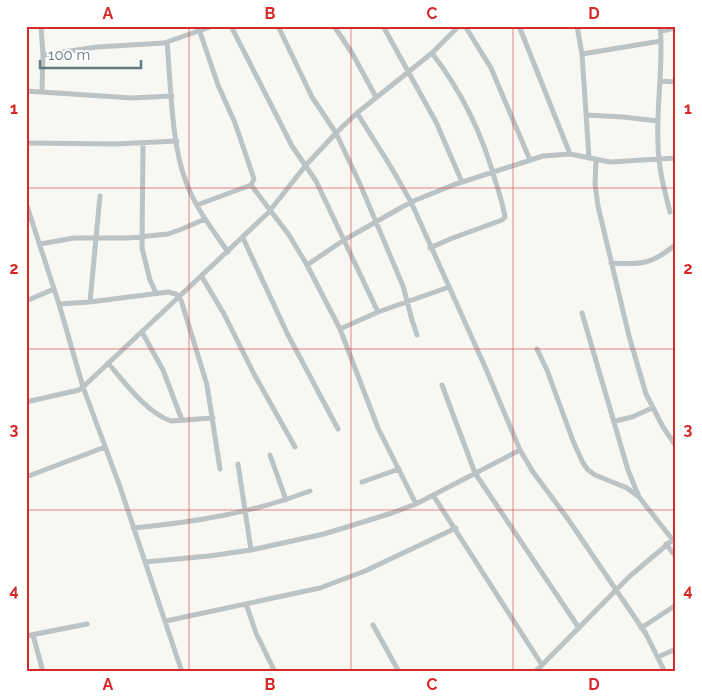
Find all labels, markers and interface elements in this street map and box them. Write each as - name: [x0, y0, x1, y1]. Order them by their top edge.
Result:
- text: A: [103, 4, 114, 23]
- text: B: [265, 4, 276, 23]
- text: C: [427, 4, 438, 23]
- text: D: [588, 4, 600, 23]
- scale bar: [40, 38, 141, 70]
- text: 100 m: [48, 46, 90, 64]
- text: 1: [10, 99, 18, 118]
- text: 1: [684, 99, 692, 118]
- text: 2: [9, 259, 19, 278]
- text: 2: [683, 259, 693, 278]
- text: 3: [10, 420, 19, 439]
- text: 3: [684, 420, 693, 439]
- text: 4: [9, 581, 19, 600]
- text: 4: [683, 581, 693, 600]
- text: A: [103, 675, 114, 694]
- text: B: [265, 675, 276, 694]
- text: C: [427, 675, 438, 694]
- text: D: [588, 675, 600, 694]

